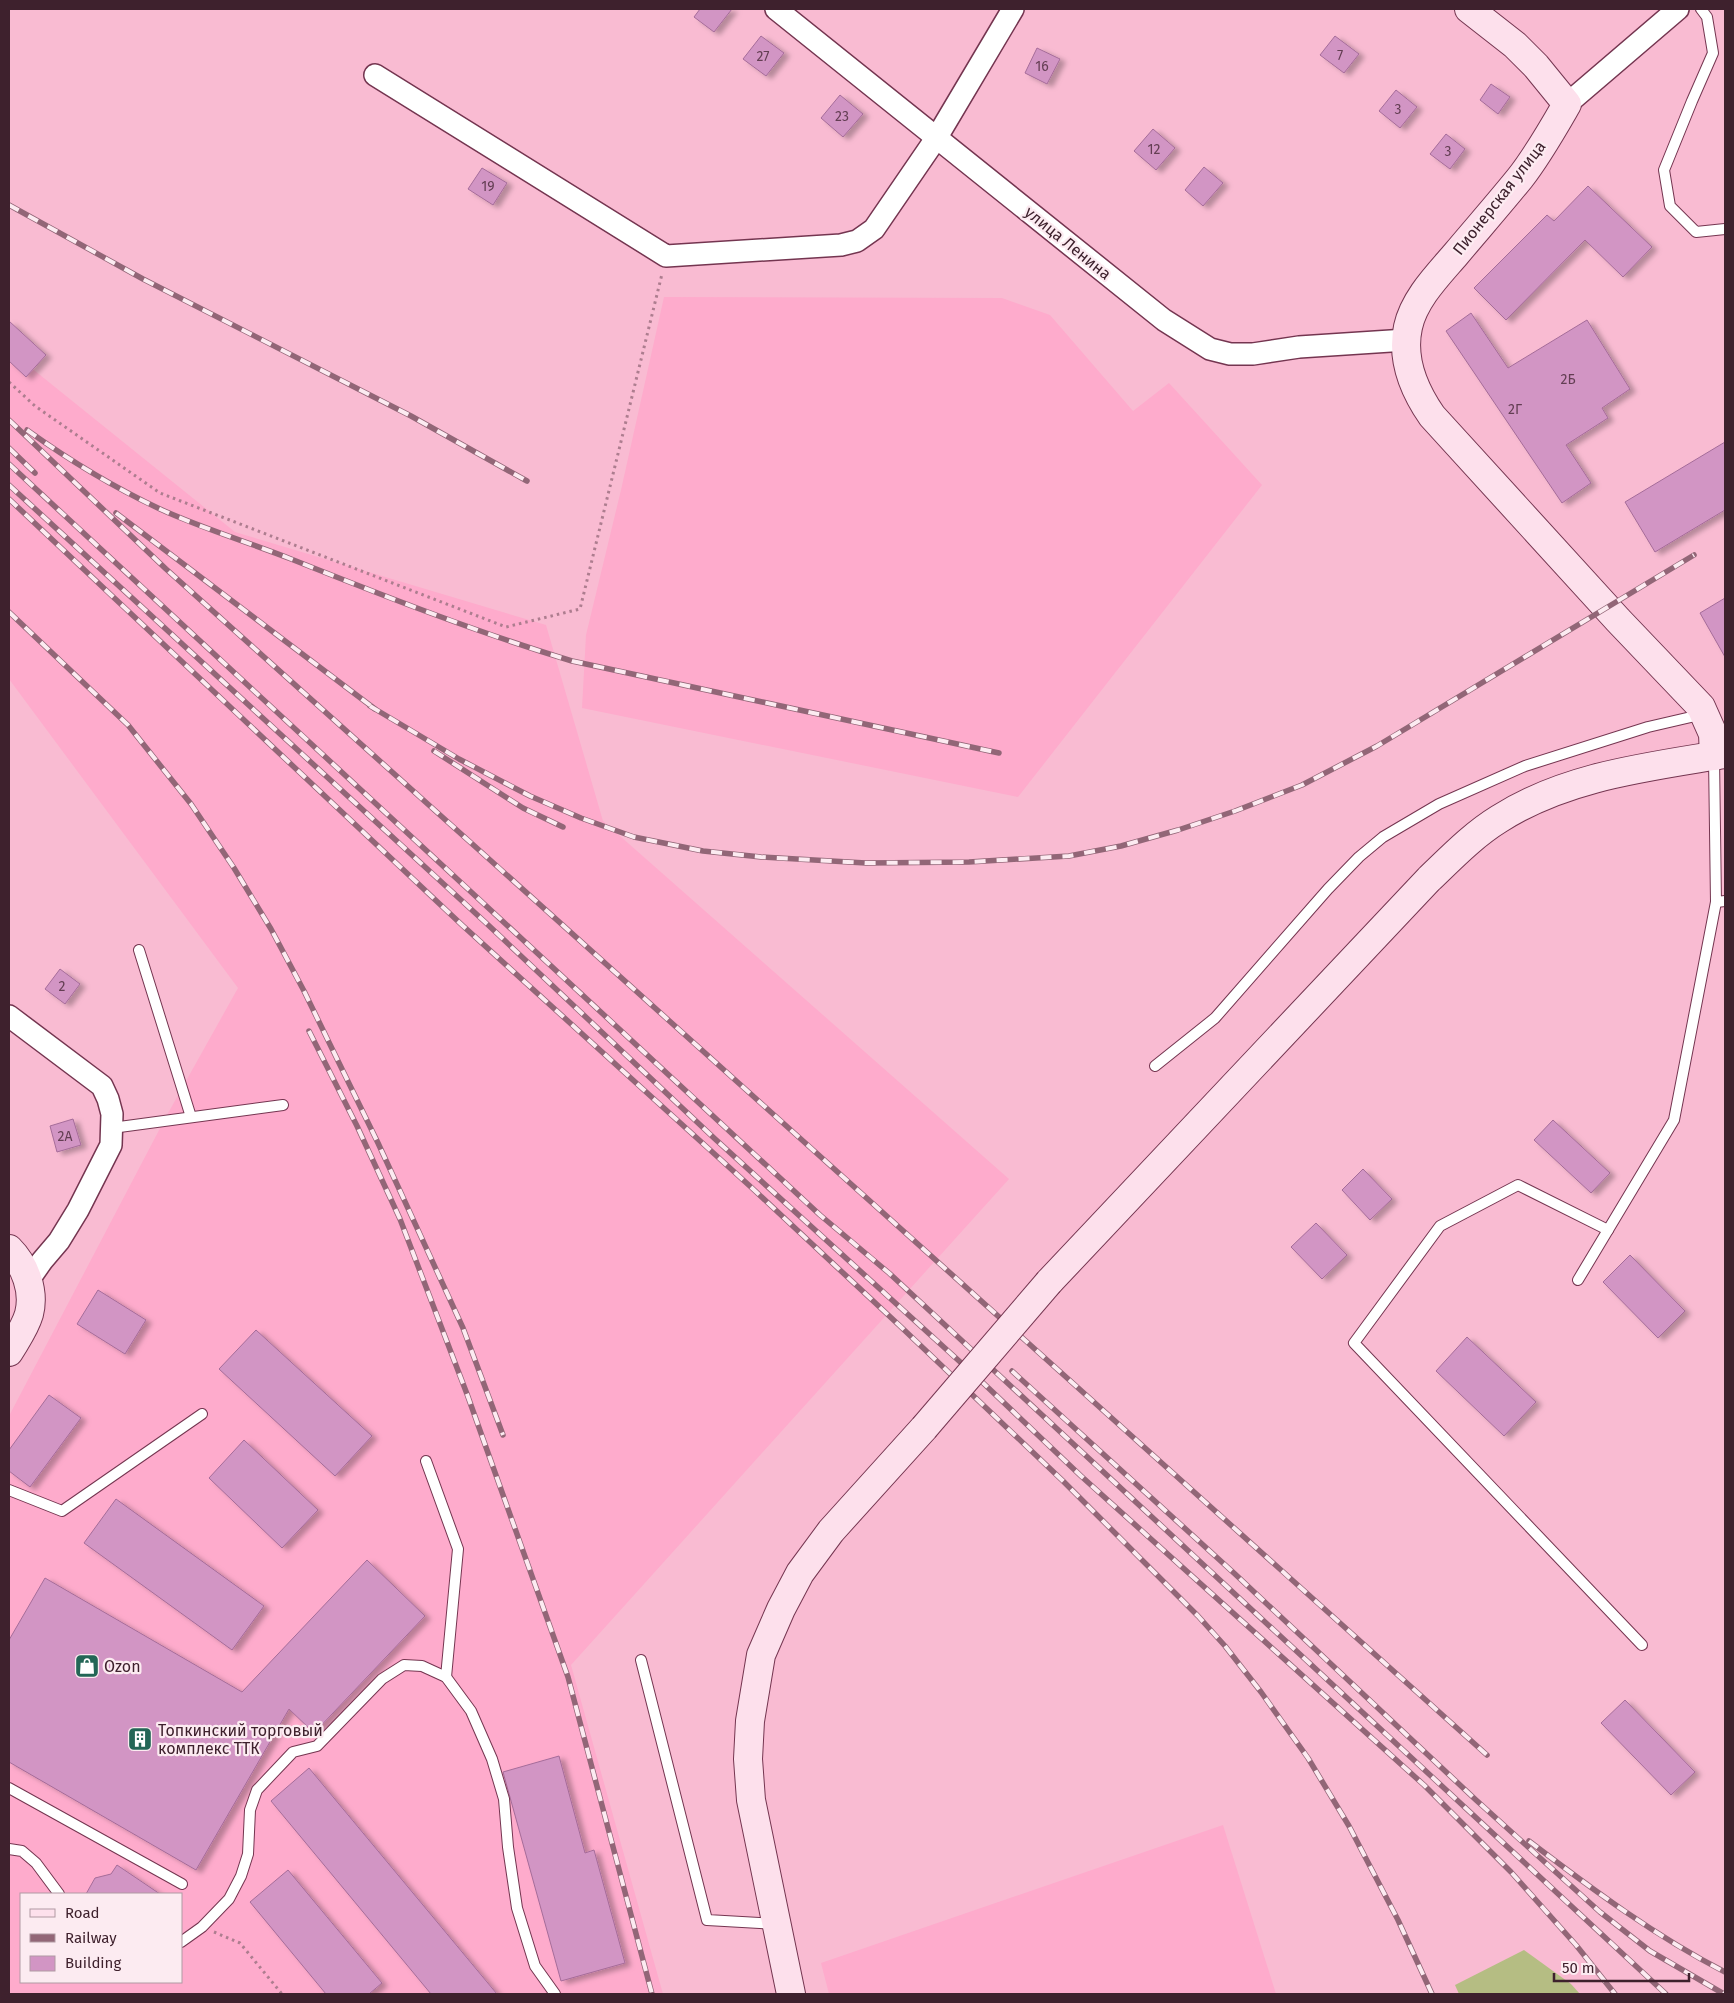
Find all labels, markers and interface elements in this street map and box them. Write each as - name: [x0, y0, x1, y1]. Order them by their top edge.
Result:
- house number: 7: [1337, 47, 1343, 64]
- house number: 27: [756, 48, 770, 65]
- house number: 16: [1035, 58, 1049, 75]
- house number: 3: [1395, 101, 1402, 118]
- house number: 23: [835, 108, 849, 125]
- street label: Пионерская улица: [1449, 137, 1549, 259]
- house number: 12: [1148, 141, 1161, 158]
- house number: 3: [1445, 143, 1452, 160]
- house number: 19: [481, 178, 495, 195]
- street label: улица Ленина: [1021, 202, 1115, 284]
- house number: 2Б: [1560, 371, 1576, 388]
- house number: 2Г: [1508, 401, 1522, 418]
- house number: 2: [59, 978, 66, 995]
- house number: 2А: [58, 1128, 72, 1145]
- shop icon: Ozon: [74, 1653, 100, 1679]
- place label: Ozon: [104, 1657, 141, 1676]
- place label: Топкинский торговый комплекс ТТК: [158, 1721, 323, 1758]
- building icon: Топкинский торговый комплекс ТТК: [127, 1726, 153, 1752]
- legend: [20, 1893, 182, 1983]
- text: Road: [65, 1904, 100, 1922]
- text: Railway: [65, 1929, 117, 1947]
- scale bar: [1554, 1950, 1689, 1982]
- text: Building: [65, 1954, 121, 1972]
- text: 50 m: [1562, 1959, 1595, 1977]

